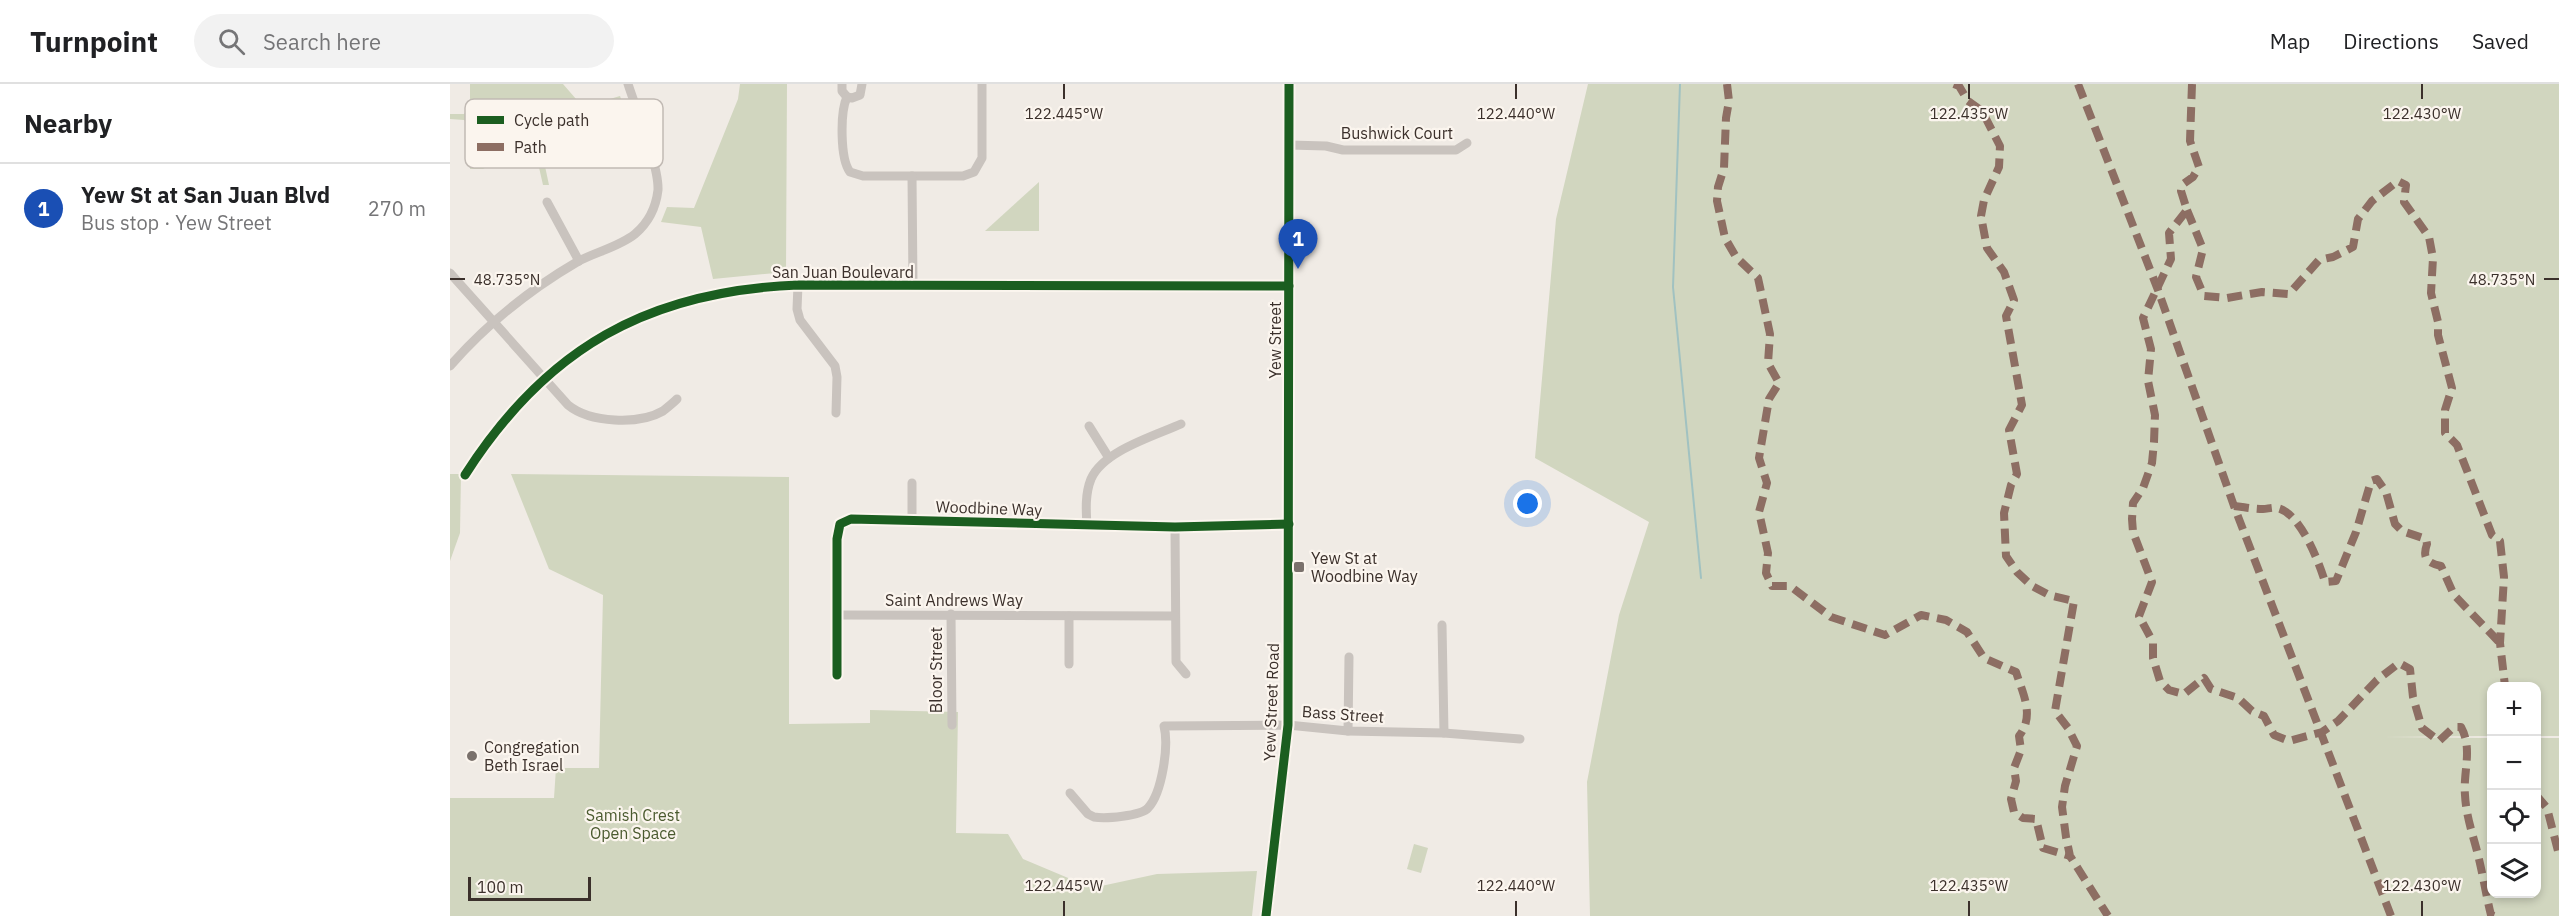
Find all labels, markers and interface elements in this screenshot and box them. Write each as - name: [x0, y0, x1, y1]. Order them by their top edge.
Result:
- search box: [194, 14, 614, 68]
- text: Turnpoint: [30, 23, 158, 60]
- icon: search: [215, 25, 248, 58]
- text: Search here: [263, 27, 381, 56]
- text: Map: [2270, 27, 2310, 55]
- text: Directions: [2343, 27, 2439, 55]
- text: Saved: [2472, 27, 2529, 55]
- legend: [465, 99, 663, 168]
- text: 122.445°W: [1025, 104, 1104, 123]
- text: 122.440°W: [1477, 104, 1556, 123]
- text: 122.435°W: [1930, 104, 2009, 123]
- text: 122.430°W: [2383, 104, 2462, 123]
- text: Nearby: [24, 106, 112, 140]
- text: Cycle path: [514, 110, 589, 130]
- street label: Bushwick Court: [1341, 123, 1453, 143]
- text: Path: [514, 137, 547, 157]
- text: Yew St at San Juan Blvd: [81, 180, 330, 209]
- text: 1: [38, 195, 50, 222]
- text: 270 m: [368, 195, 426, 222]
- text: Bus stop · Yew Street: [81, 209, 272, 236]
- pin: 1: [1278, 220, 1318, 269]
- street label: San Juan Boulevard: [772, 262, 914, 282]
- text: 48.735°N: [474, 270, 540, 289]
- text: 48.735°N: [2469, 270, 2535, 289]
- street label: Yew Street: [1265, 301, 1285, 379]
- your location: [1513, 489, 1542, 518]
- street label: Woodbine Way: [935, 496, 1043, 520]
- place label: Yew St at Woodbine Way: [1311, 548, 1418, 586]
- marker: Yew St at Woodbine Way: [1292, 560, 1306, 574]
- street label: Saint Andrews Way: [885, 590, 1023, 610]
- street label: Bloor Street: [926, 627, 946, 713]
- street label: Yew Street Road: [1259, 643, 1283, 761]
- map controls: [2487, 682, 2541, 898]
- button: +: [2487, 682, 2541, 736]
- street label: Bass Street: [1301, 701, 1385, 727]
- button: −: [2487, 736, 2541, 790]
- place label: Congregation Beth Israel: [484, 737, 580, 775]
- marker: Congregation Beth Israel: [465, 749, 479, 763]
- button: locate: [2487, 790, 2541, 844]
- park label: Samish Crest Open Space: [586, 805, 680, 843]
- button: layers: [2487, 844, 2541, 898]
- scale bar: [468, 874, 591, 902]
- text: 122.445°W: [1025, 876, 1104, 895]
- text: 122.440°W: [1477, 876, 1556, 895]
- text: 122.435°W: [1930, 876, 2009, 895]
- text: 122.430°W: [2383, 876, 2462, 895]
- text: 100 m: [477, 877, 524, 897]

